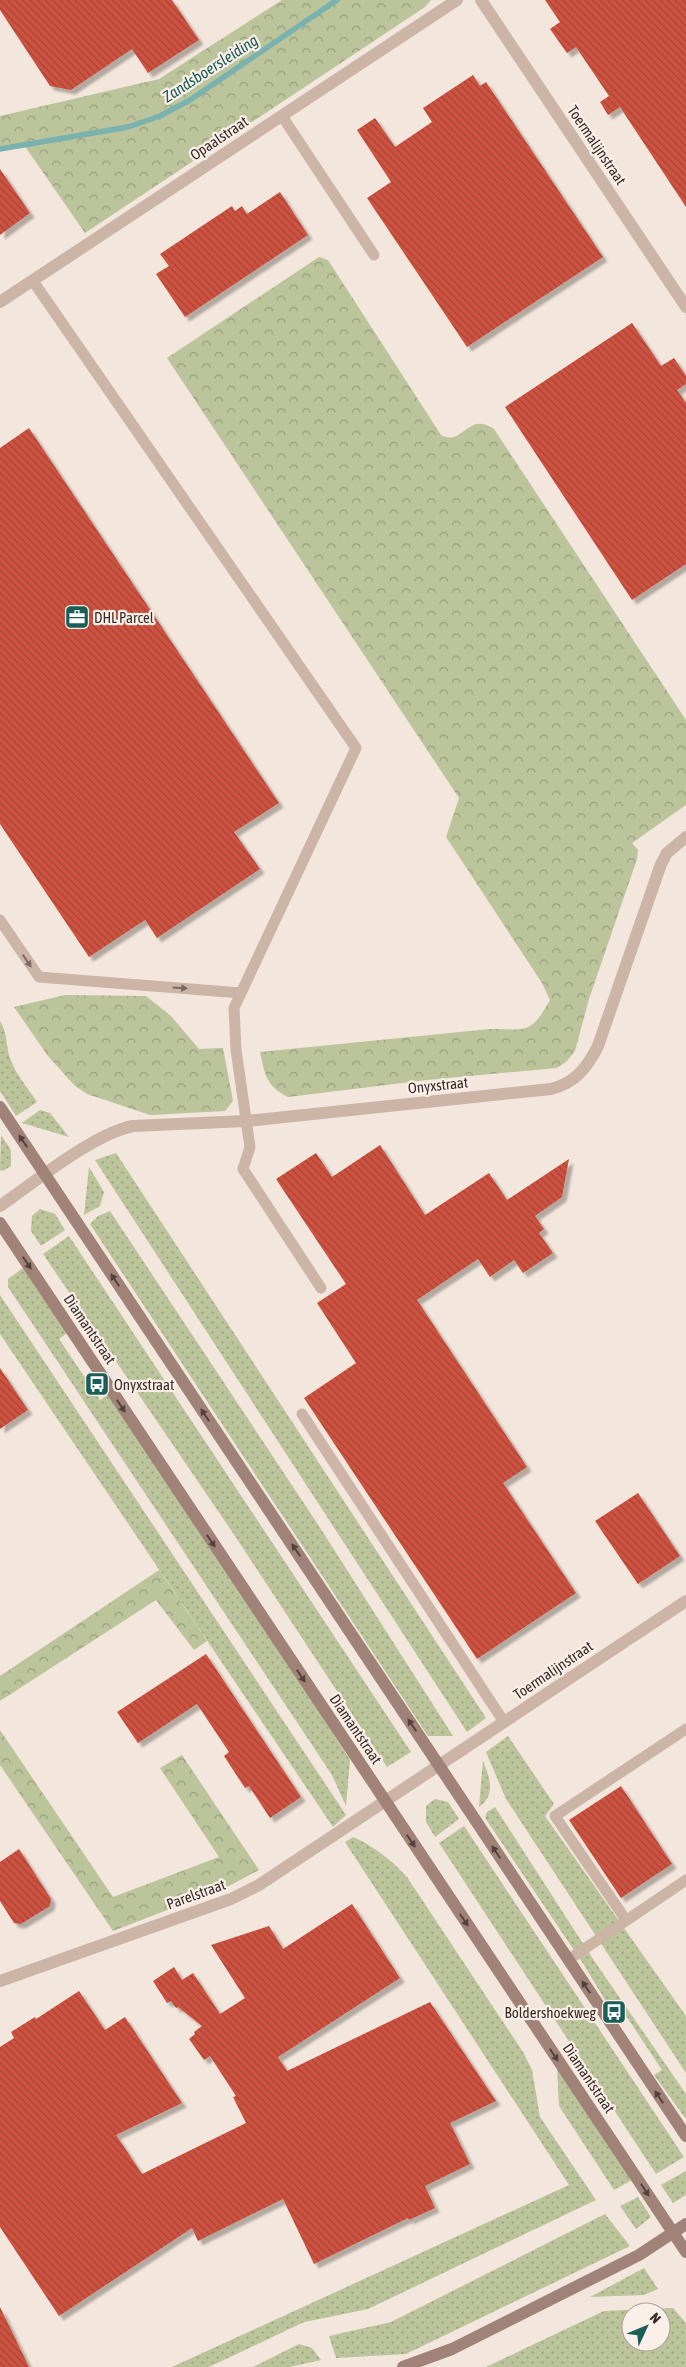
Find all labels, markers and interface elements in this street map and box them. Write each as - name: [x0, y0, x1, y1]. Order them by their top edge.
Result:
- water label: Zandsboersleiding: [159, 31, 262, 106]
- street label: Toermalijnstraat: [564, 102, 630, 188]
- street label: Opaalstraat: [187, 113, 251, 163]
- office icon: DHL Parcel: [64, 604, 90, 630]
- place label: DHL Parcel: [94, 609, 154, 626]
- one-way arrow: [22, 954, 32, 967]
- one-way arrow: [173, 985, 189, 993]
- street label: Onyxstraat: [407, 1073, 469, 1097]
- one-way arrow: [18, 1134, 27, 1148]
- one-way arrow: [22, 1257, 32, 1270]
- one-way arrow: [110, 1273, 120, 1287]
- street label: Diamantstraat: [61, 1291, 119, 1367]
- bus stop icon: Onyxstraat: [84, 1371, 110, 1397]
- place label: Onyxstraat: [114, 1376, 174, 1393]
- one-way arrow: [117, 1399, 126, 1413]
- one-way arrow: [201, 1409, 210, 1422]
- one-way arrow: [207, 1534, 216, 1548]
- one-way arrow: [291, 1544, 300, 1557]
- street label: Toermalijnstraat: [510, 1637, 596, 1703]
- one-way arrow: [297, 1670, 306, 1683]
- street label: Diamantstraat: [327, 1691, 385, 1767]
- one-way arrow: [407, 1718, 417, 1732]
- one-way arrow: [406, 1834, 416, 1848]
- one-way arrow: [492, 1845, 501, 1859]
- street label: Parelstraat: [164, 1876, 228, 1912]
- one-way arrow: [459, 1913, 469, 1926]
- one-way arrow: [582, 1981, 591, 1994]
- bus stop icon: Boldershoekweg: [601, 1999, 627, 2025]
- place label: Boldershoekweg: [505, 2004, 597, 2021]
- street label: Diamantstraat: [560, 2040, 618, 2116]
- one-way arrow: [549, 2048, 559, 2061]
- one-way arrow: [655, 2090, 664, 2103]
- one-way arrow: [640, 2183, 649, 2196]
- north arrow: [621, 2302, 671, 2352]
- text: N: [647, 2309, 664, 2326]

